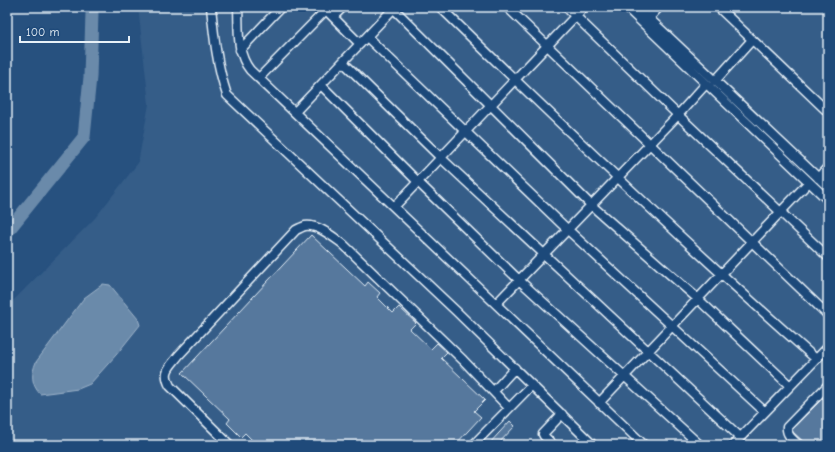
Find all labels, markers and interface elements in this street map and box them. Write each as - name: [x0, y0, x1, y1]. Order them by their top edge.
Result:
- scale bar: [20, 18, 129, 44]
- text: 100 m: [26, 25, 59, 39]

